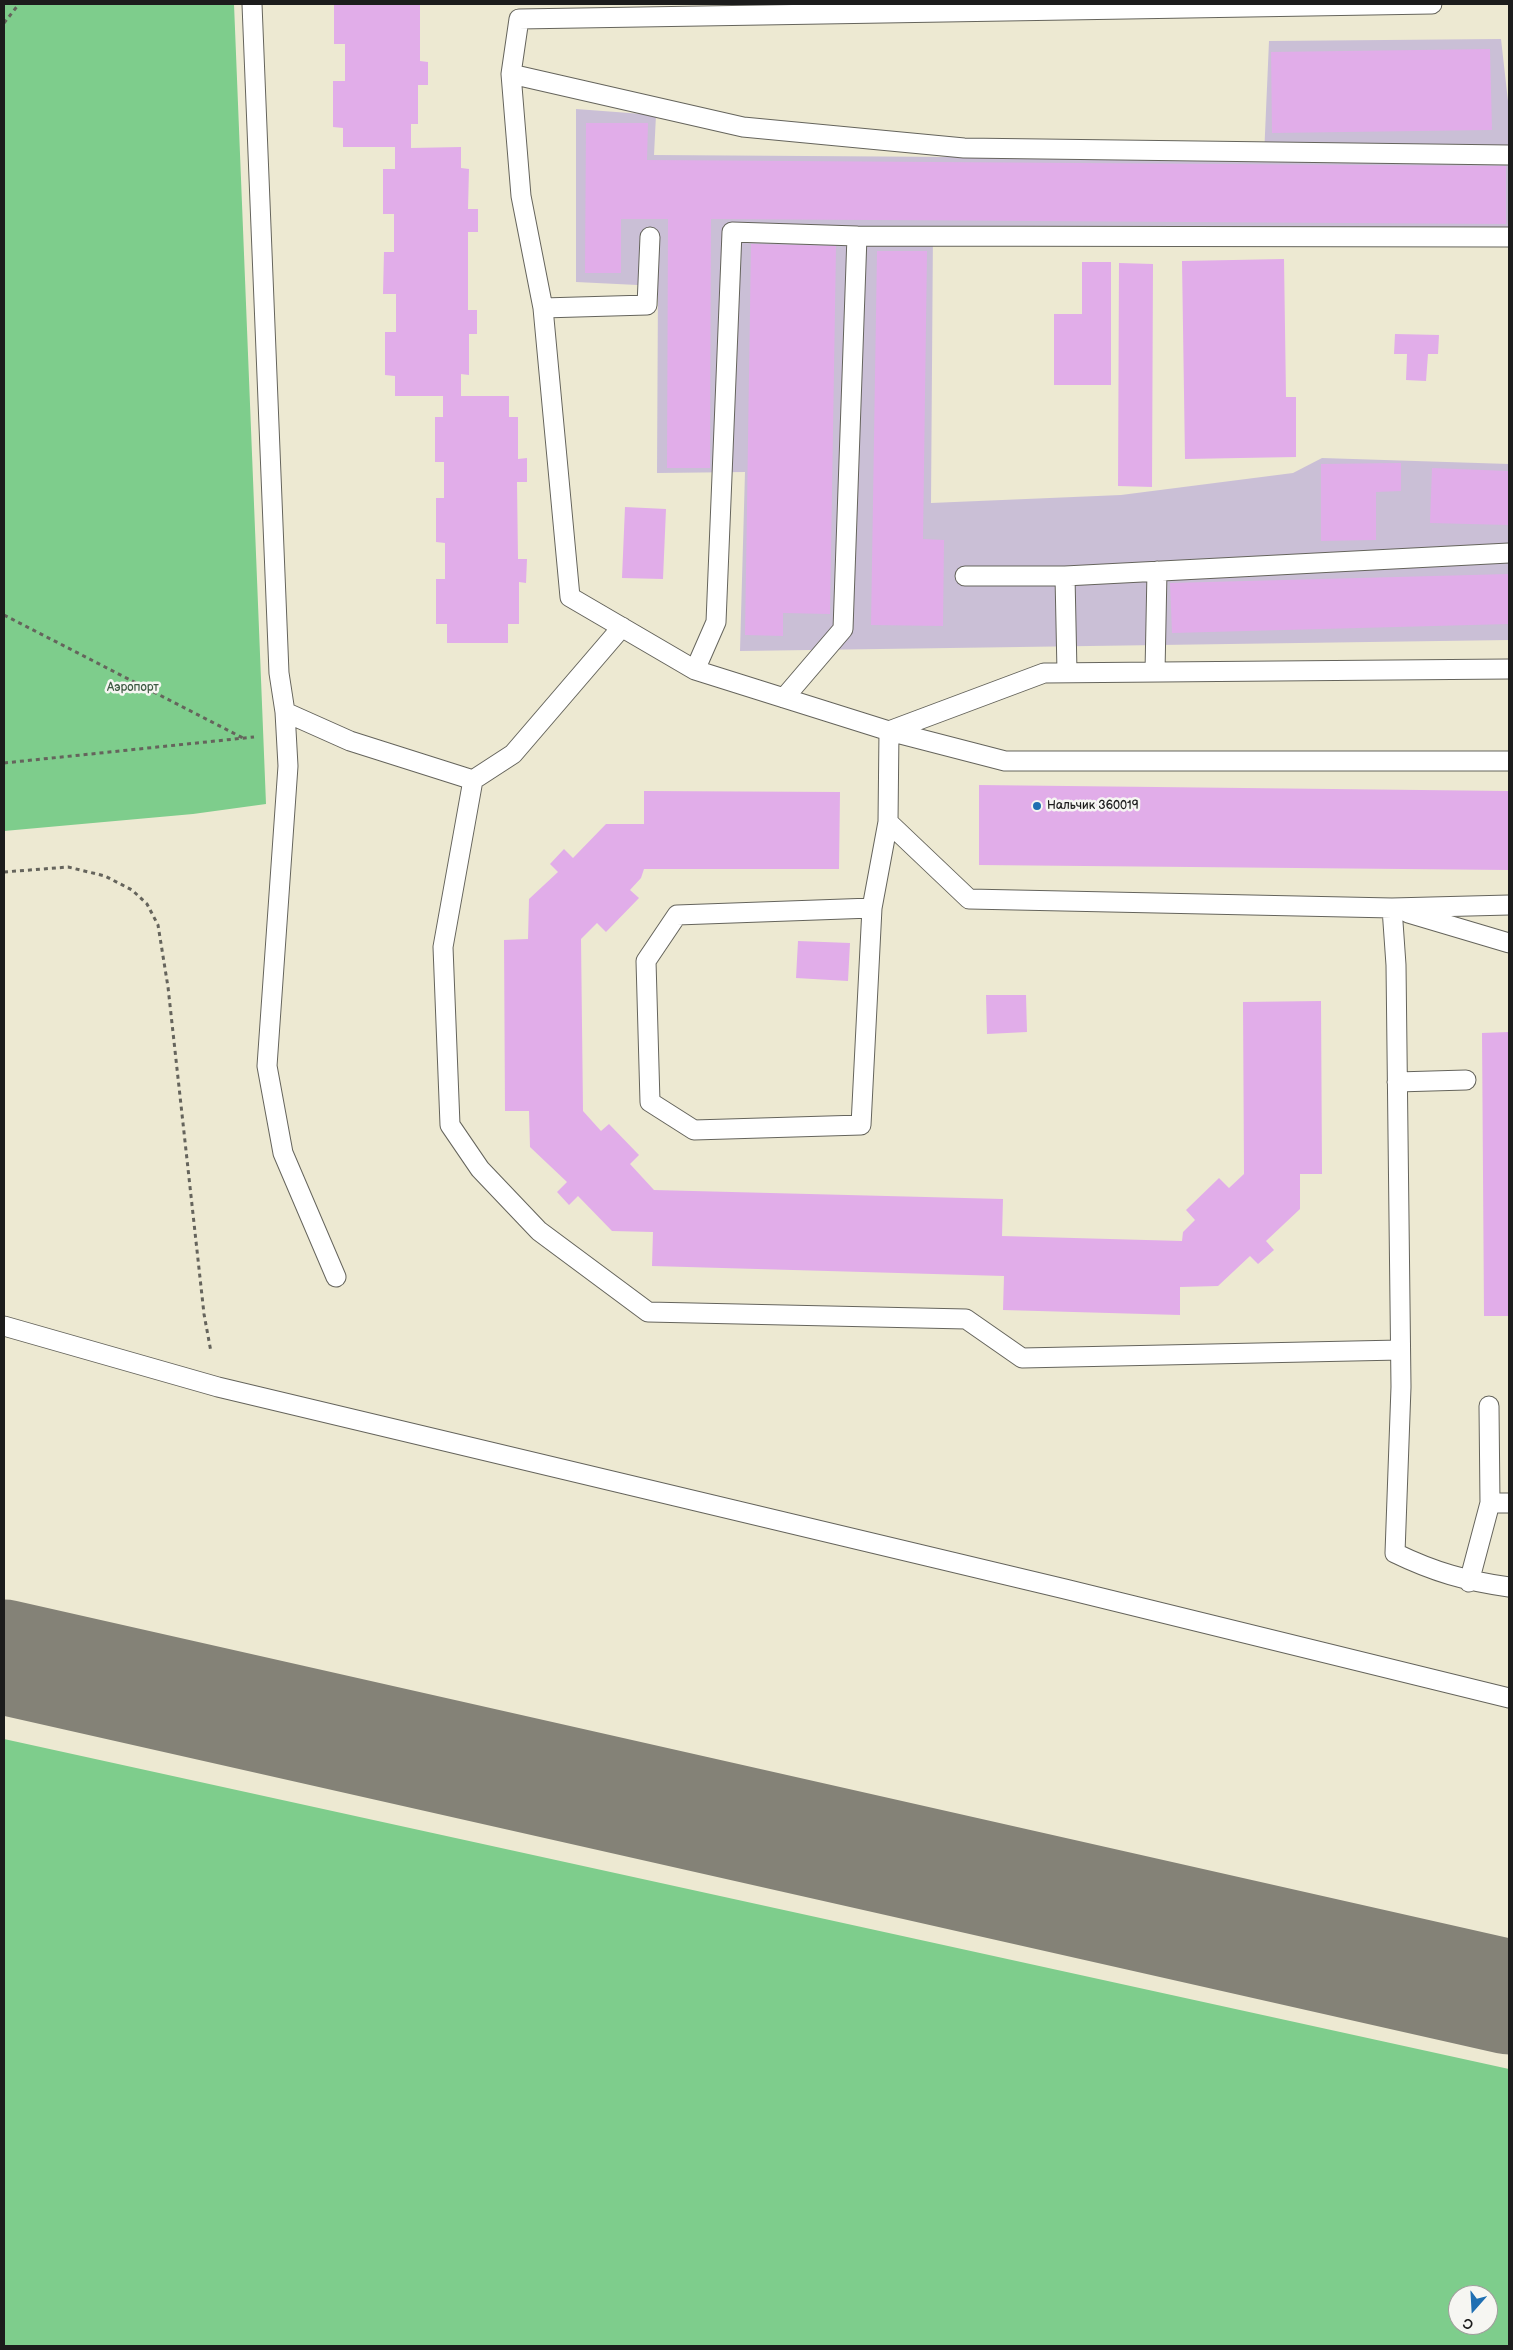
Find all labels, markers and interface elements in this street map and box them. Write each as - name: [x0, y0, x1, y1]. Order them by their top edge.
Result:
- park label: Аэропорт: [107, 681, 159, 695]
- place label: Нальчик 360019: [1047, 799, 1139, 813]
- marker: Нальчик 360019: [1031, 800, 1043, 812]
- north arrow: [1448, 2285, 1498, 2335]
- text: С: [1461, 2314, 1476, 2333]

